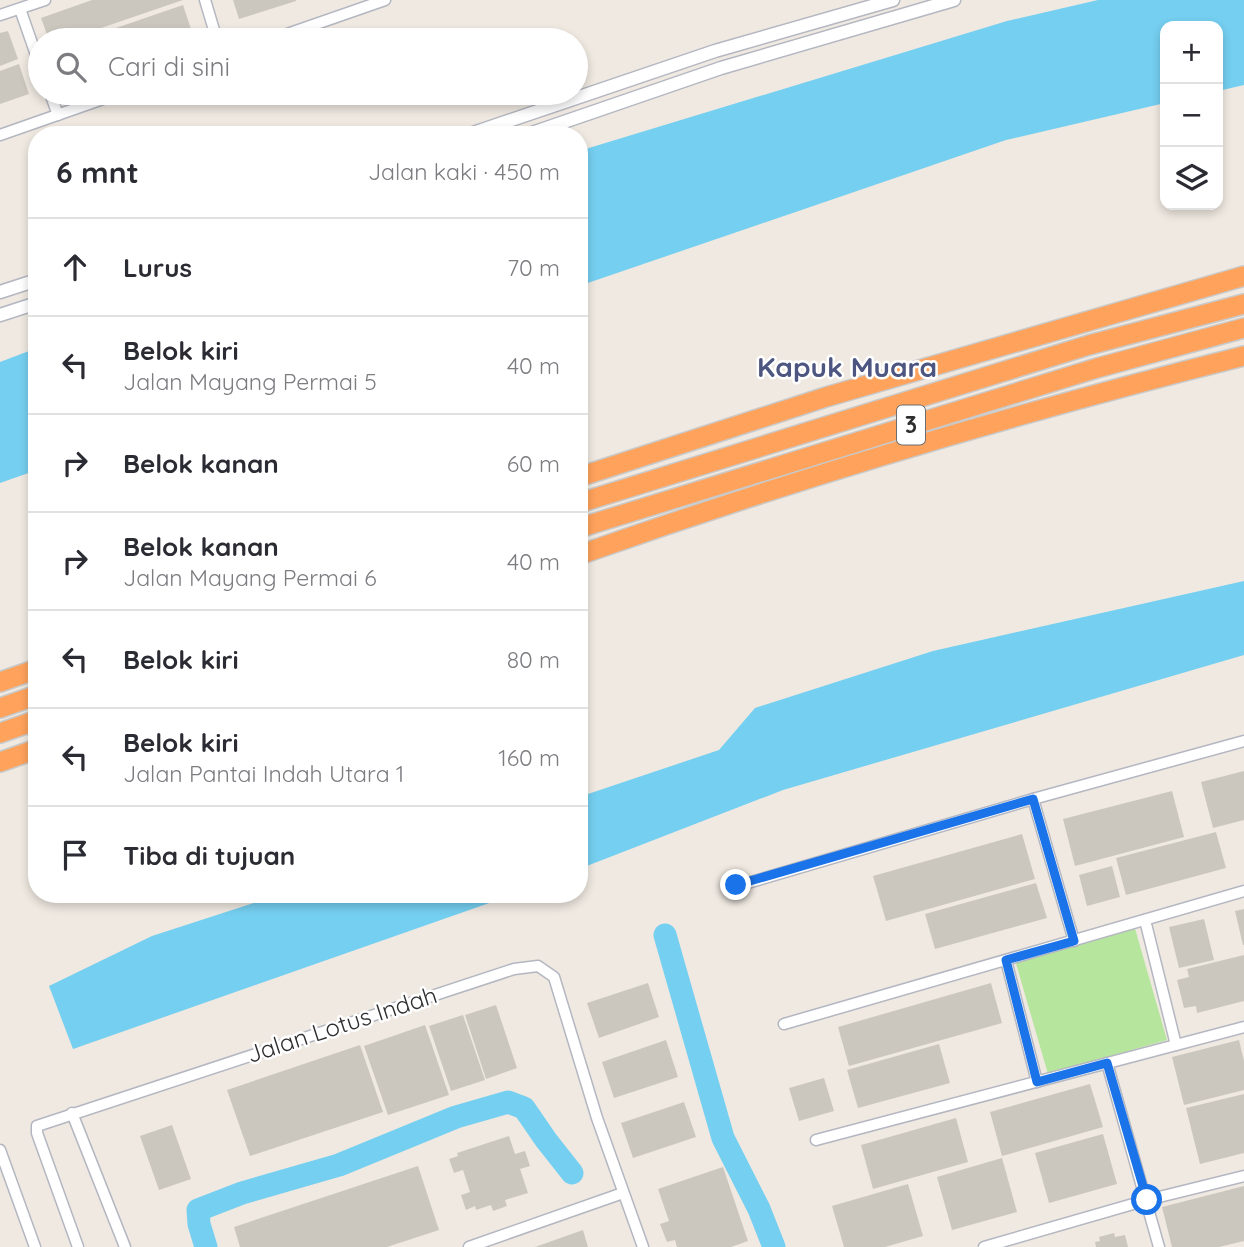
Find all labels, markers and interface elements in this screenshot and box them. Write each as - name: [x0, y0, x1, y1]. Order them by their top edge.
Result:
- map controls: [1160, 21, 1223, 210]
- button: +: [1160, 21, 1223, 84]
- search box: [28, 28, 588, 105]
- icon: search: [52, 48, 90, 86]
- text: Cari di sini: [108, 50, 230, 83]
- button: −: [1160, 84, 1223, 147]
- button: layers: [1160, 147, 1223, 210]
- text: 6 mnt: [56, 153, 139, 191]
- text: Jalan kaki · 450 m: [368, 157, 560, 186]
- icon: ahead: [56, 248, 94, 286]
- text: Lurus: [123, 251, 192, 284]
- text: 70 m: [507, 253, 560, 282]
- text: Belok kiri: [123, 334, 239, 367]
- icon: left: [56, 346, 94, 384]
- district label: Kapuk Muara: [757, 349, 937, 384]
- text: 40 m: [507, 351, 560, 380]
- text: Jalan Mayang Permai 5: [123, 367, 377, 396]
- road number: 3: [897, 406, 925, 444]
- icon: right: [56, 444, 94, 482]
- text: Belok kanan: [123, 447, 279, 480]
- text: 60 m: [507, 449, 560, 478]
- text: Belok kanan: [123, 530, 279, 563]
- icon: right: [56, 542, 94, 580]
- text: 40 m: [507, 547, 560, 576]
- text: Jalan Mayang Permai 6: [123, 563, 377, 592]
- icon: left: [56, 640, 94, 678]
- text: Belok kiri: [123, 643, 239, 676]
- text: 80 m: [507, 645, 560, 674]
- text: Belok kiri: [123, 726, 239, 759]
- icon: left: [56, 738, 94, 776]
- text: 160 m: [498, 743, 560, 772]
- text: Jalan Pantai Indah Utara 1: [123, 759, 404, 788]
- icon: arrive: [56, 836, 94, 874]
- text: Tiba di tujuan: [123, 839, 295, 872]
- route end: [720, 869, 751, 900]
- street label: Jalan Lotus Indah: [243, 979, 441, 1069]
- route start: [1131, 1184, 1162, 1215]

